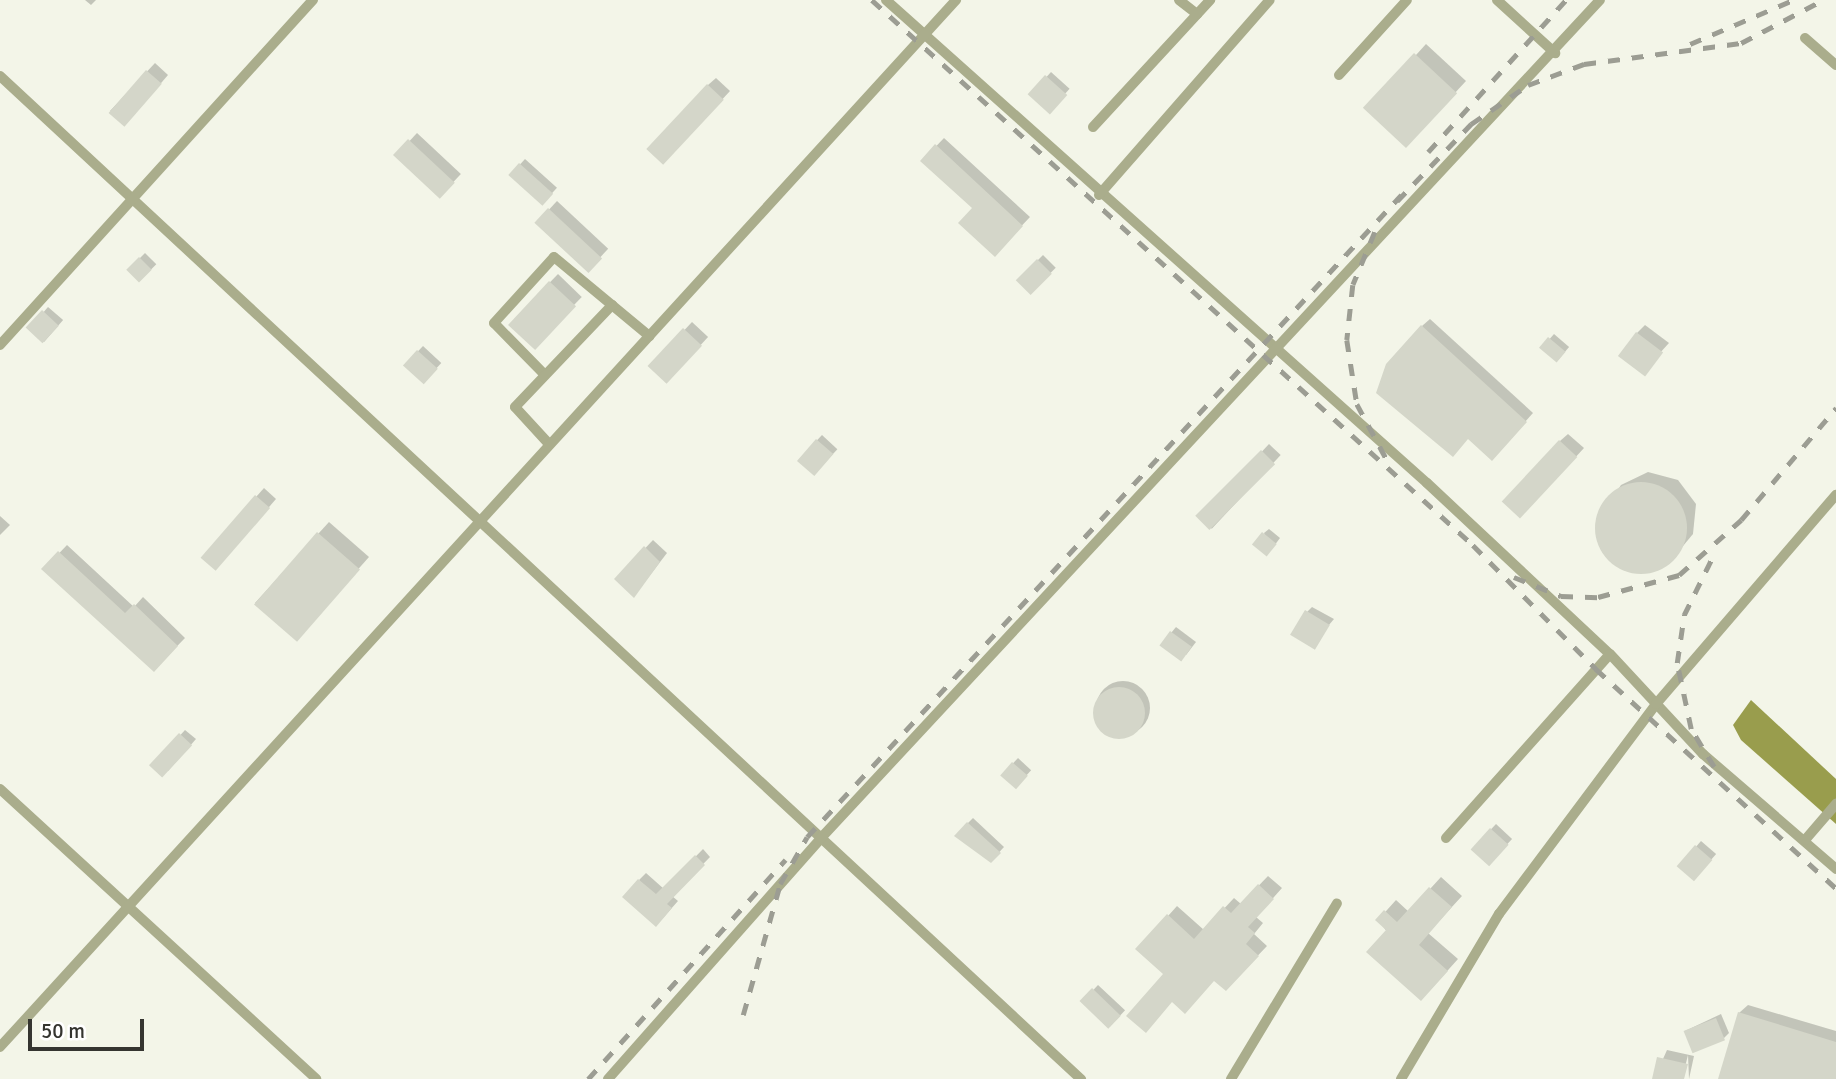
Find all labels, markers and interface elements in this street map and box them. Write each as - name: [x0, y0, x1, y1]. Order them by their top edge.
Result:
- scale bar: [32, 1006, 147, 1050]
- text: 50 m: [41, 1018, 85, 1044]

